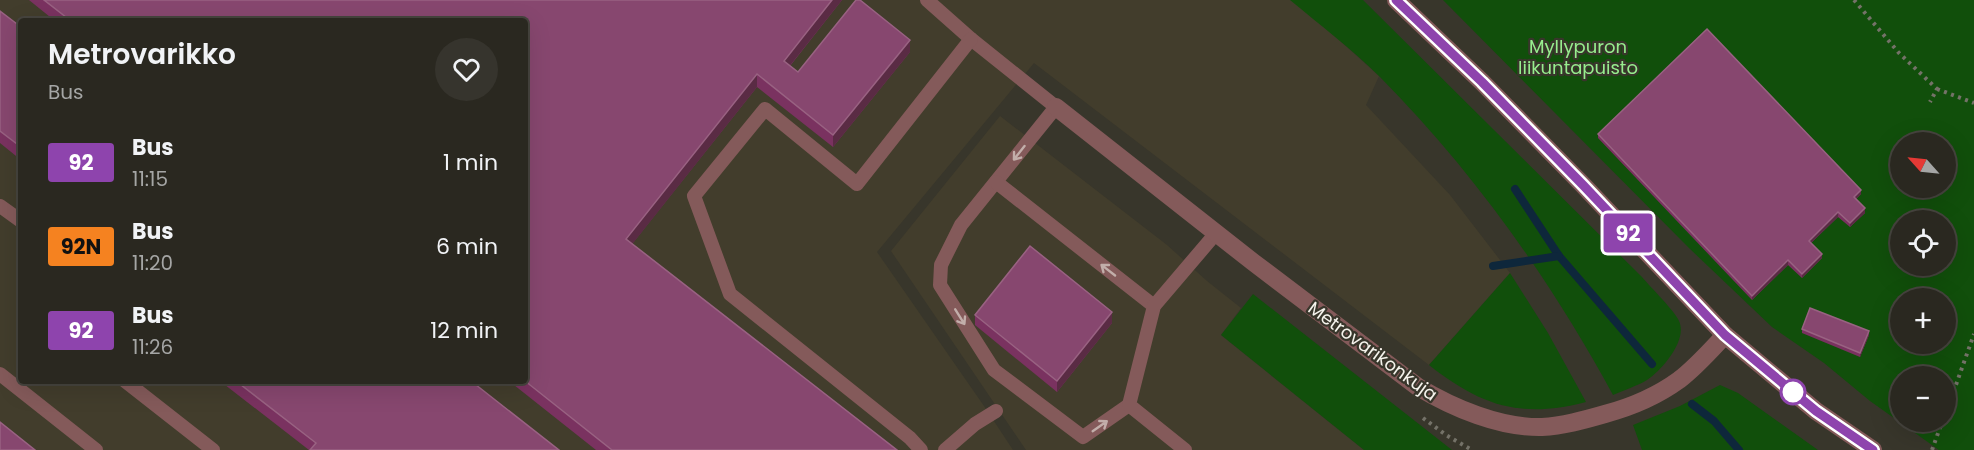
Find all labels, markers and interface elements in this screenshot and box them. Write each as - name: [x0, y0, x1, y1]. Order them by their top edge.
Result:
- park label: Myllypuron liikuntapuisto: [1518, 34, 1638, 80]
- text: Metrovarikko: [48, 35, 236, 74]
- button: heart: [435, 38, 498, 101]
- text: Bus: [48, 78, 84, 106]
- text: Bus: [132, 132, 174, 163]
- north arrow: [1890, 132, 1956, 198]
- map controls: [1890, 132, 1956, 432]
- one-way arrow: [1012, 145, 1025, 161]
- text: 1 min: [443, 147, 498, 178]
- text: 92: [69, 148, 93, 177]
- text: 11:15: [132, 165, 168, 193]
- button: locate: [1890, 210, 1956, 276]
- line badge: 92: [1601, 214, 1655, 252]
- text: Bus: [132, 216, 174, 247]
- text: 92: [1616, 219, 1640, 248]
- text: 6 min: [436, 231, 498, 262]
- text: 92N: [61, 232, 101, 261]
- text: 11:20: [132, 249, 173, 277]
- one-way arrow: [1100, 263, 1116, 276]
- button: +: [1890, 288, 1956, 354]
- street label: Metrovarikonkuja: [1303, 295, 1443, 407]
- text: Bus: [132, 300, 174, 331]
- one-way arrow: [955, 308, 967, 325]
- text: 12 min: [430, 315, 498, 346]
- text: 92: [69, 316, 93, 345]
- text: 11:26: [132, 333, 173, 361]
- button: −: [1890, 366, 1956, 432]
- unlabelled marker: [1780, 379, 1806, 405]
- one-way arrow: [1091, 420, 1107, 432]

